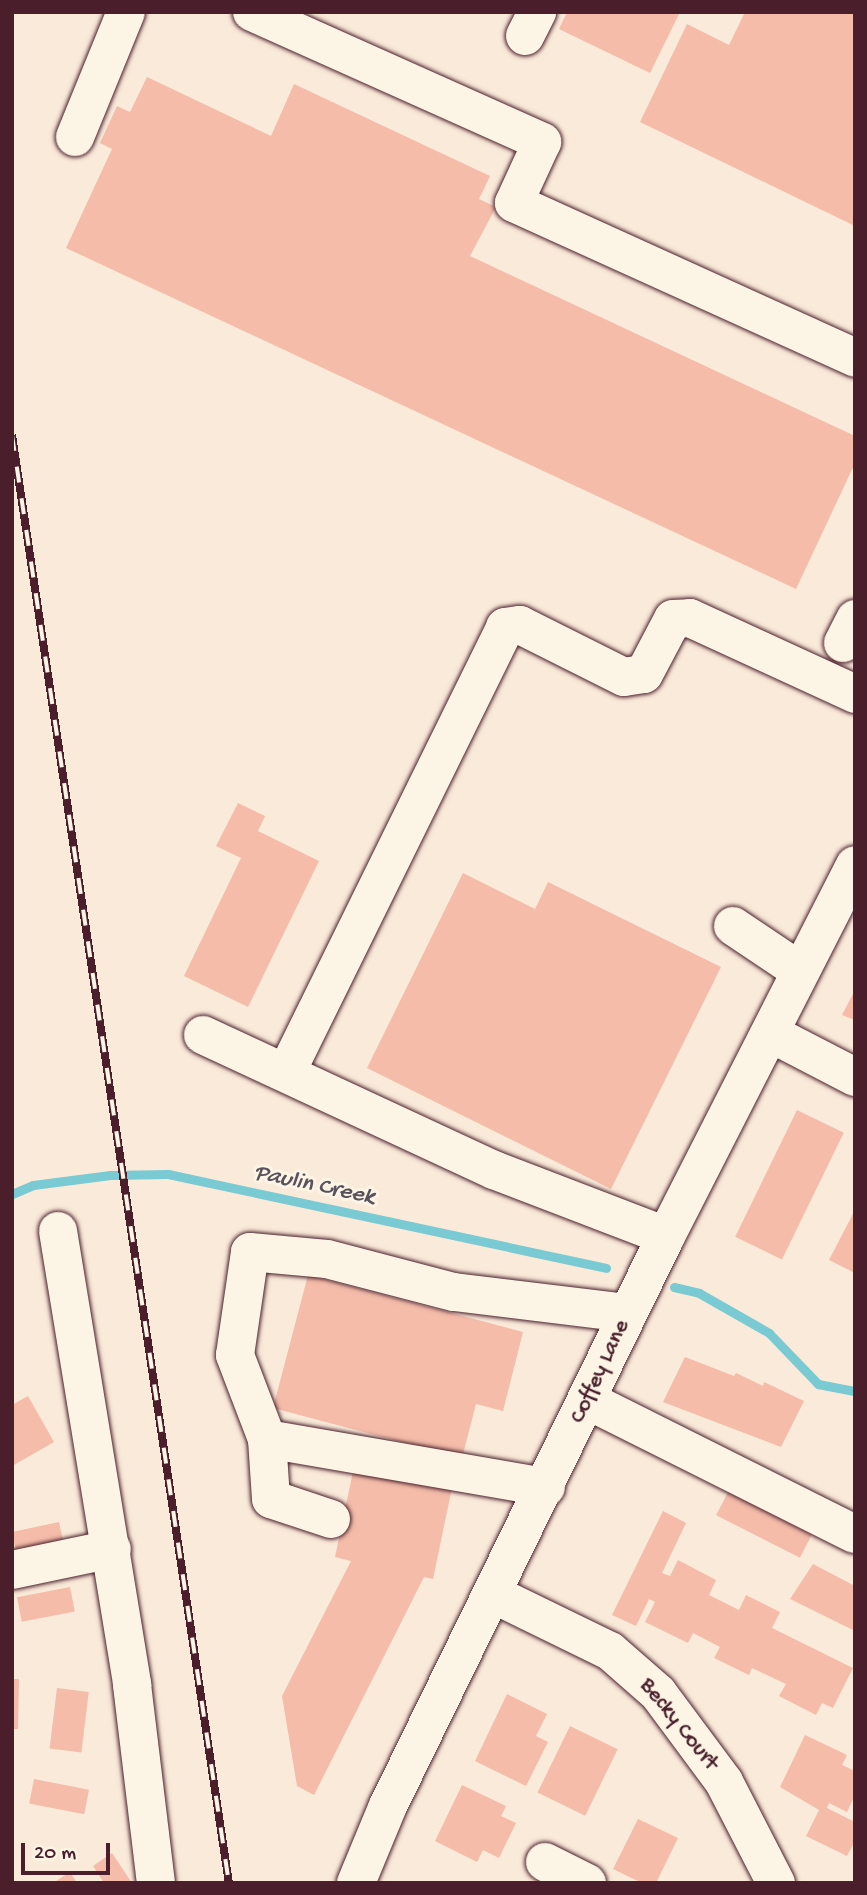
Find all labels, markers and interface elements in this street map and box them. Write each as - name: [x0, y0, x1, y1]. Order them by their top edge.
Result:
- water label: Paulin Creek: [251, 1159, 377, 1213]
- street label: Coffey Lane: [565, 1316, 637, 1428]
- street label: Becky Court: [632, 1673, 724, 1777]
- scale bar: [24, 1828, 114, 1872]
- text: 20 m: [34, 1842, 76, 1867]

